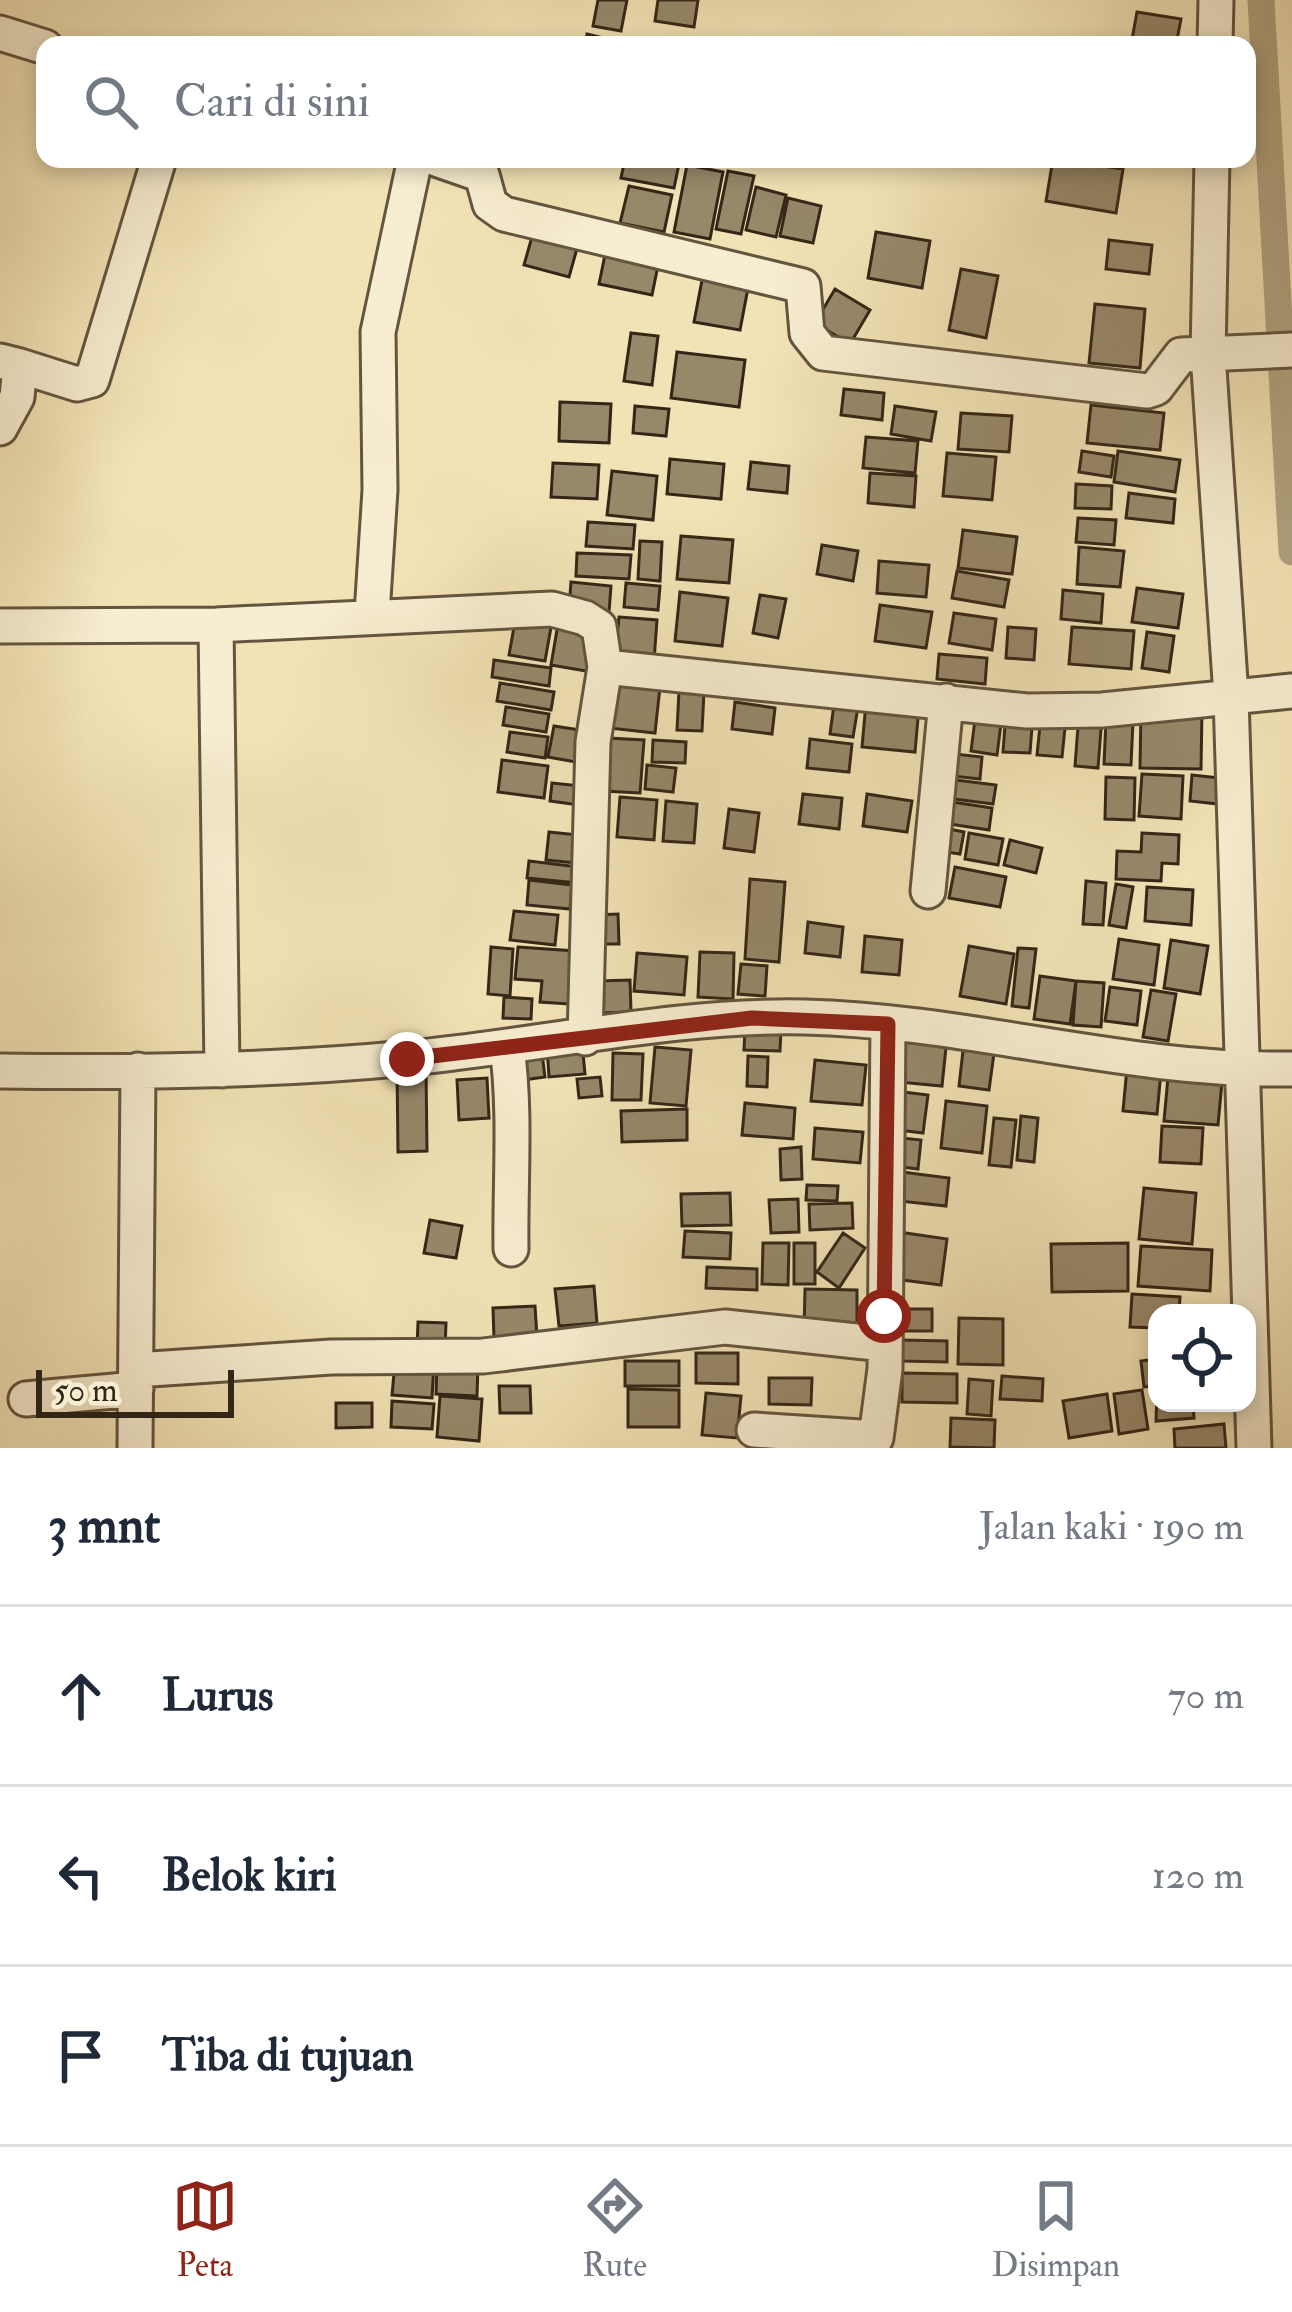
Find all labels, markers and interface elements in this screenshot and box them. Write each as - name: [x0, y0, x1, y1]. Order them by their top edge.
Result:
- search box: [36, 36, 1256, 168]
- icon: search: [78, 69, 144, 135]
- text: Cari di sini: [174, 74, 370, 130]
- route end: [380, 1032, 434, 1086]
- route start: [857, 1289, 911, 1343]
- map controls: [1148, 1304, 1256, 1412]
- button: locate: [1148, 1304, 1256, 1412]
- scale bar: [36, 1364, 234, 1417]
- text: 50 m: [54, 1370, 118, 1411]
- text: 3 mnt: [48, 1494, 160, 1558]
- text: Jalan kaki · 190 m: [979, 1502, 1244, 1551]
- icon: ahead: [48, 1663, 114, 1729]
- text: Lurus: [162, 1668, 273, 1724]
- text: 70 m: [1168, 1671, 1244, 1720]
- icon: left: [48, 1843, 114, 1909]
- text: Belok kiri: [162, 1848, 336, 1904]
- text: 120 m: [1152, 1851, 1244, 1900]
- icon: arrive: [48, 2023, 114, 2089]
- text: Tiba di tujuan: [162, 2028, 414, 2084]
- tab: Peta: [172, 2173, 238, 2286]
- tab: Rute: [582, 2173, 648, 2286]
- tab: Disimpan: [992, 2173, 1120, 2286]

